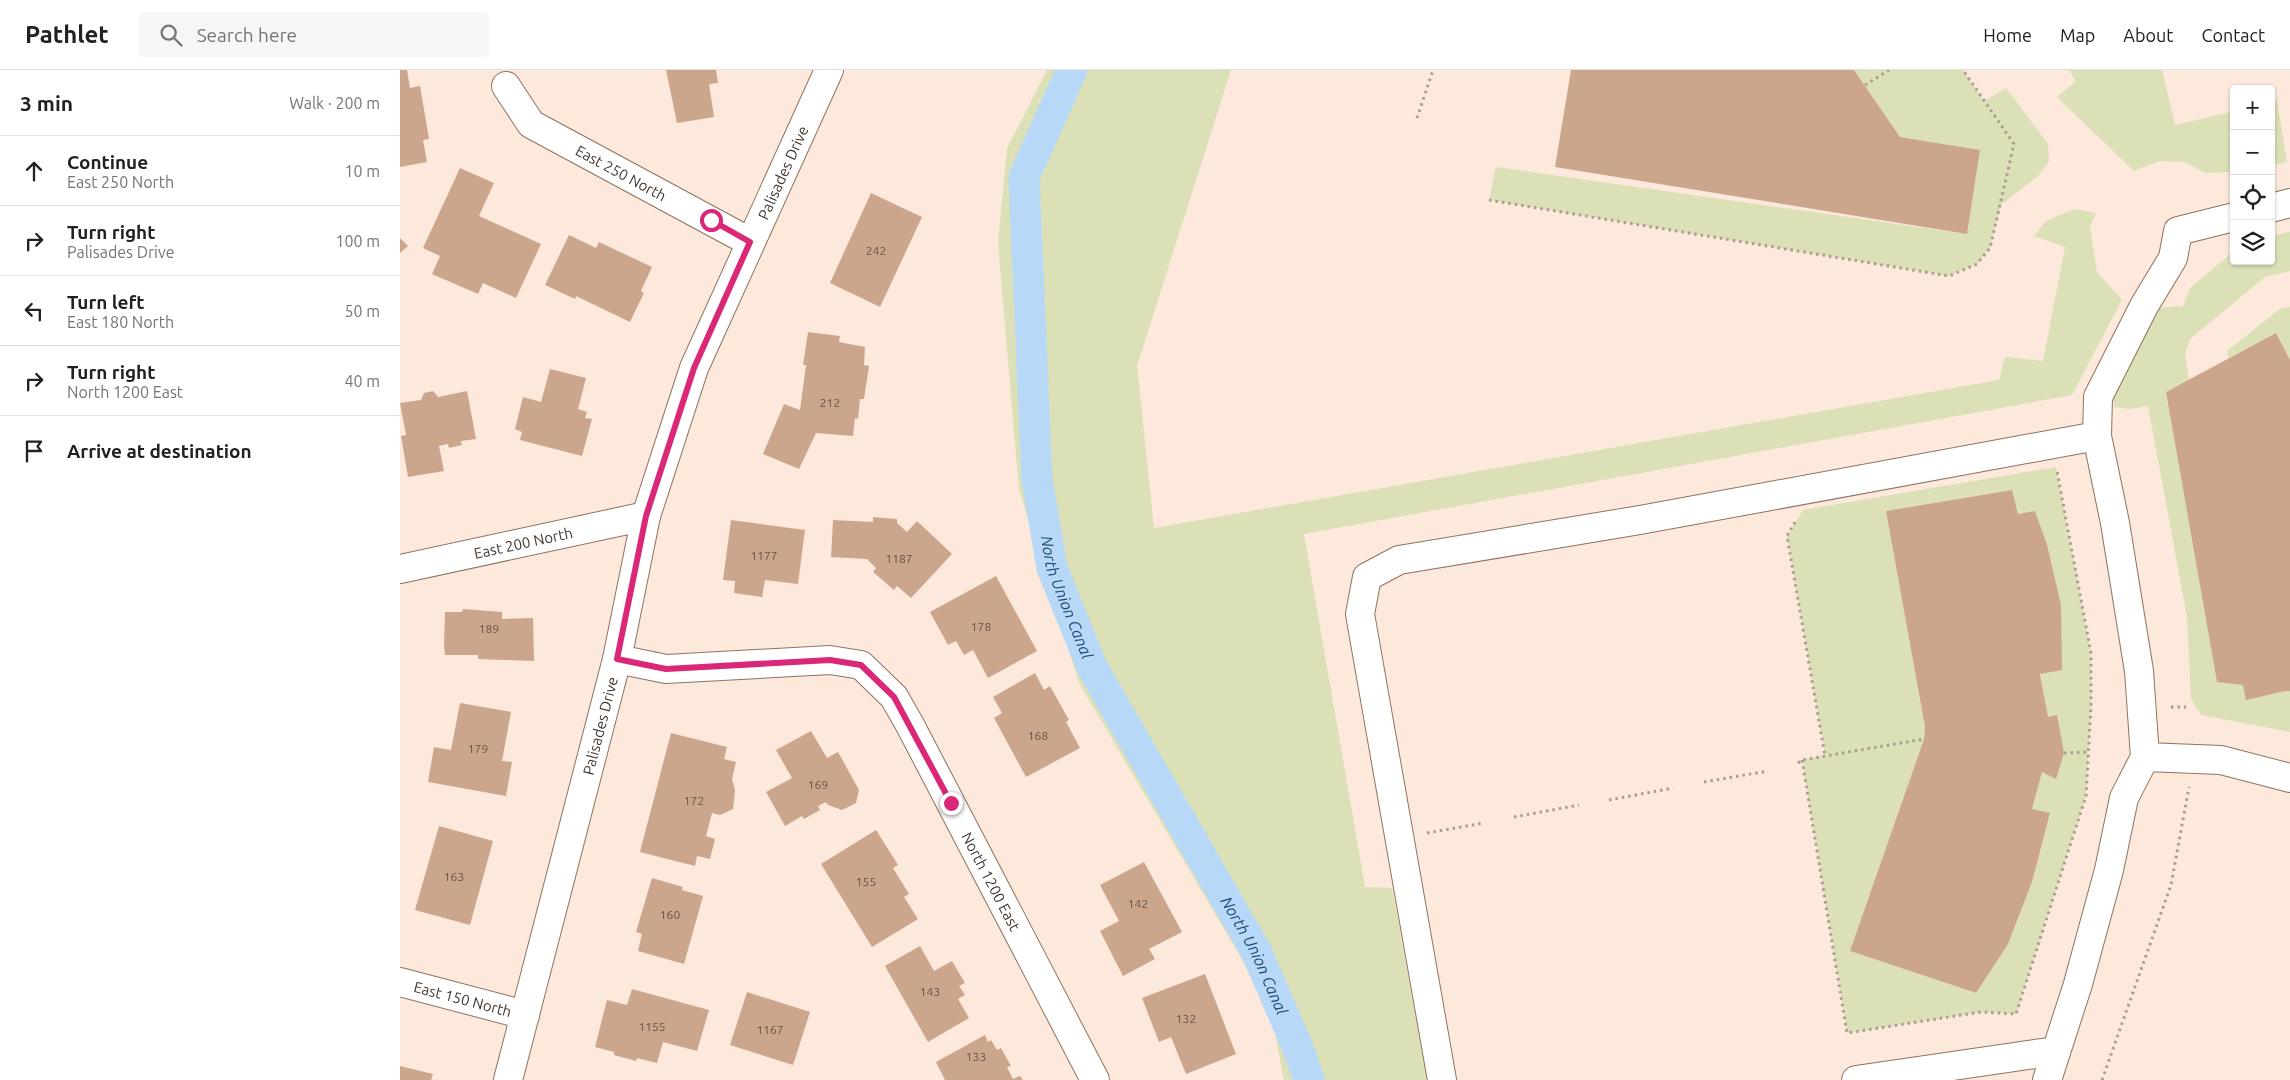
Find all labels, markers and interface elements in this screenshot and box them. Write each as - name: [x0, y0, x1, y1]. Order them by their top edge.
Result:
- search box: [139, 12, 489, 57]
- text: Pathlet: [25, 21, 109, 48]
- icon: search: [157, 21, 185, 49]
- text: Search here: [197, 24, 297, 46]
- text: Home: [1983, 25, 2032, 45]
- text: Map: [2060, 25, 2095, 45]
- text: About: [2123, 25, 2173, 45]
- text: Contact: [2201, 25, 2265, 45]
- map controls: [2230, 85, 2275, 265]
- button: +: [2230, 85, 2275, 130]
- text: 3 min: [20, 91, 73, 115]
- text: Walk · 200 m: [289, 94, 380, 112]
- street label: Palisades Drive: [754, 123, 811, 222]
- button: −: [2230, 130, 2275, 175]
- street label: East 250 North: [573, 141, 670, 204]
- text: Continue: [67, 151, 148, 173]
- icon: ahead: [20, 157, 48, 185]
- text: 10 m: [344, 162, 380, 180]
- text: East 250 North: [67, 173, 174, 191]
- button: locate: [2230, 175, 2275, 220]
- route start: [700, 209, 723, 232]
- button: layers: [2230, 220, 2275, 265]
- text: Turn right: [67, 221, 155, 243]
- icon: right: [20, 227, 48, 255]
- text: 100 m: [335, 232, 380, 250]
- text: Palisades Drive: [67, 243, 175, 261]
- house number: 242: [866, 244, 886, 257]
- text: Turn left: [67, 291, 145, 313]
- icon: left: [20, 297, 48, 325]
- text: 50 m: [344, 302, 380, 320]
- text: East 180 North: [67, 313, 174, 331]
- text: Turn right: [67, 361, 155, 383]
- icon: right: [20, 367, 48, 395]
- text: 40 m: [344, 372, 380, 390]
- text: North 1200 East: [67, 383, 183, 401]
- house number: 212: [820, 396, 840, 409]
- icon: arrive: [20, 437, 48, 465]
- text: Arrive at destination: [67, 440, 252, 462]
- street label: East 200 North: [472, 524, 574, 561]
- water label: North Union Canal: [1038, 534, 1097, 662]
- house number: 1177: [750, 549, 778, 562]
- house number: 1187: [885, 552, 913, 565]
- house number: 178: [971, 620, 991, 633]
- house number: 189: [479, 622, 499, 635]
- street label: Palisades Drive: [579, 675, 621, 777]
- house number: 168: [1028, 729, 1048, 742]
- house number: 179: [468, 742, 488, 755]
- house number: 169: [808, 778, 828, 791]
- route end: [940, 792, 963, 815]
- house number: 172: [684, 794, 704, 807]
- street label: North 1200 East: [959, 829, 1024, 934]
- house number: 163: [444, 870, 464, 883]
- house number: 155: [856, 875, 876, 888]
- water label: North Union Canal: [1217, 893, 1292, 1018]
- house number: 142: [1128, 897, 1148, 910]
- house number: 160: [660, 908, 680, 921]
- street label: East 150 North: [412, 978, 514, 1020]
- house number: 143: [920, 985, 940, 998]
- house number: 132: [1176, 1012, 1196, 1025]
- house number: 1155: [638, 1020, 666, 1033]
- house number: 1167: [756, 1023, 784, 1036]
- house number: 133: [966, 1050, 986, 1063]

